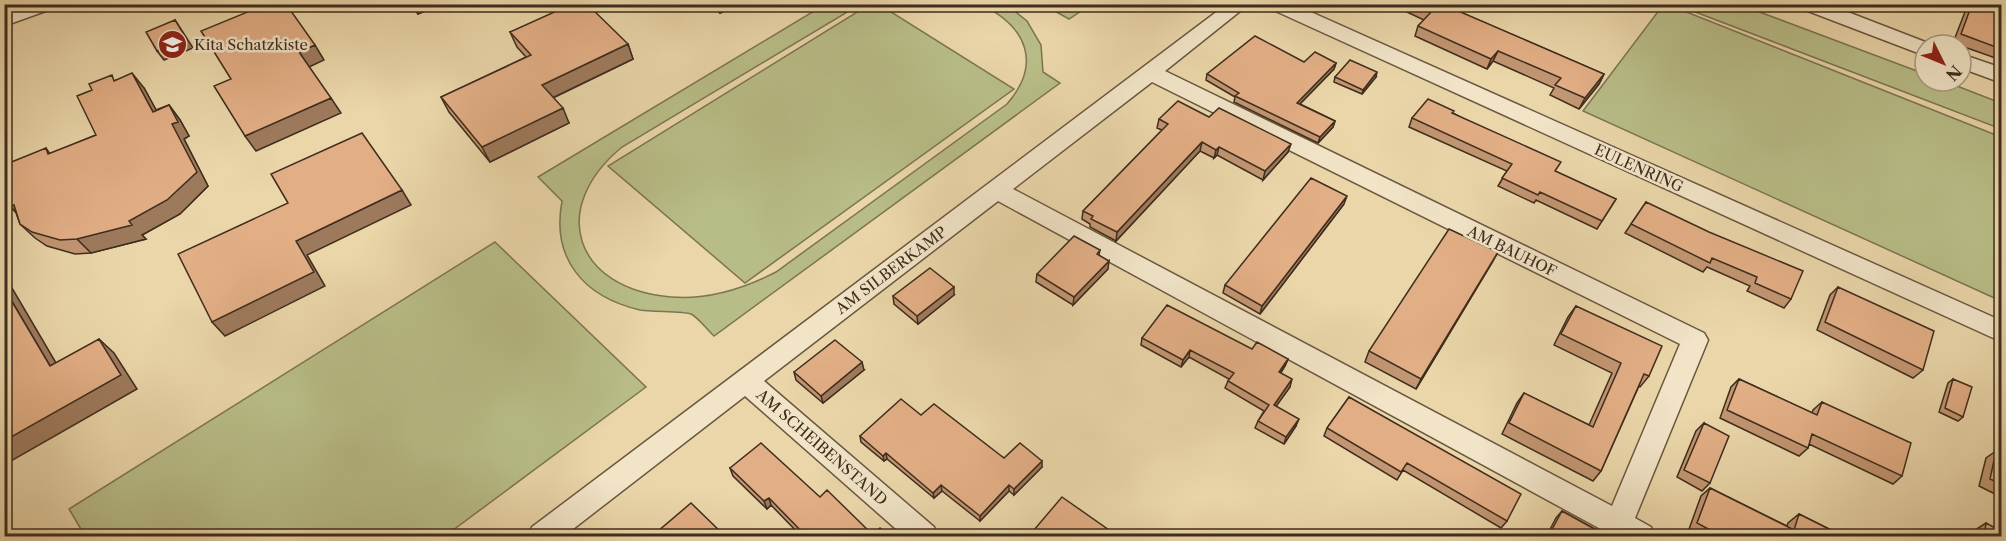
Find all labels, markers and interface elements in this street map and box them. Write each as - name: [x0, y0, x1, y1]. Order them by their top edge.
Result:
- school or university icon: Kita Schatzkiste: [157, 28, 189, 60]
- north arrow: [1913, 33, 1973, 93]
- place label: Kita Schatzkiste: [194, 35, 308, 54]
- text: N: [1942, 61, 1966, 85]
- street label: EULENRING: [1592, 140, 1686, 196]
- street label: AM BAUHOF: [1463, 221, 1560, 281]
- street label: AM SILBERKAMP: [831, 222, 950, 319]
- street label: AM SCHEIBENSTAND: [752, 384, 891, 509]

